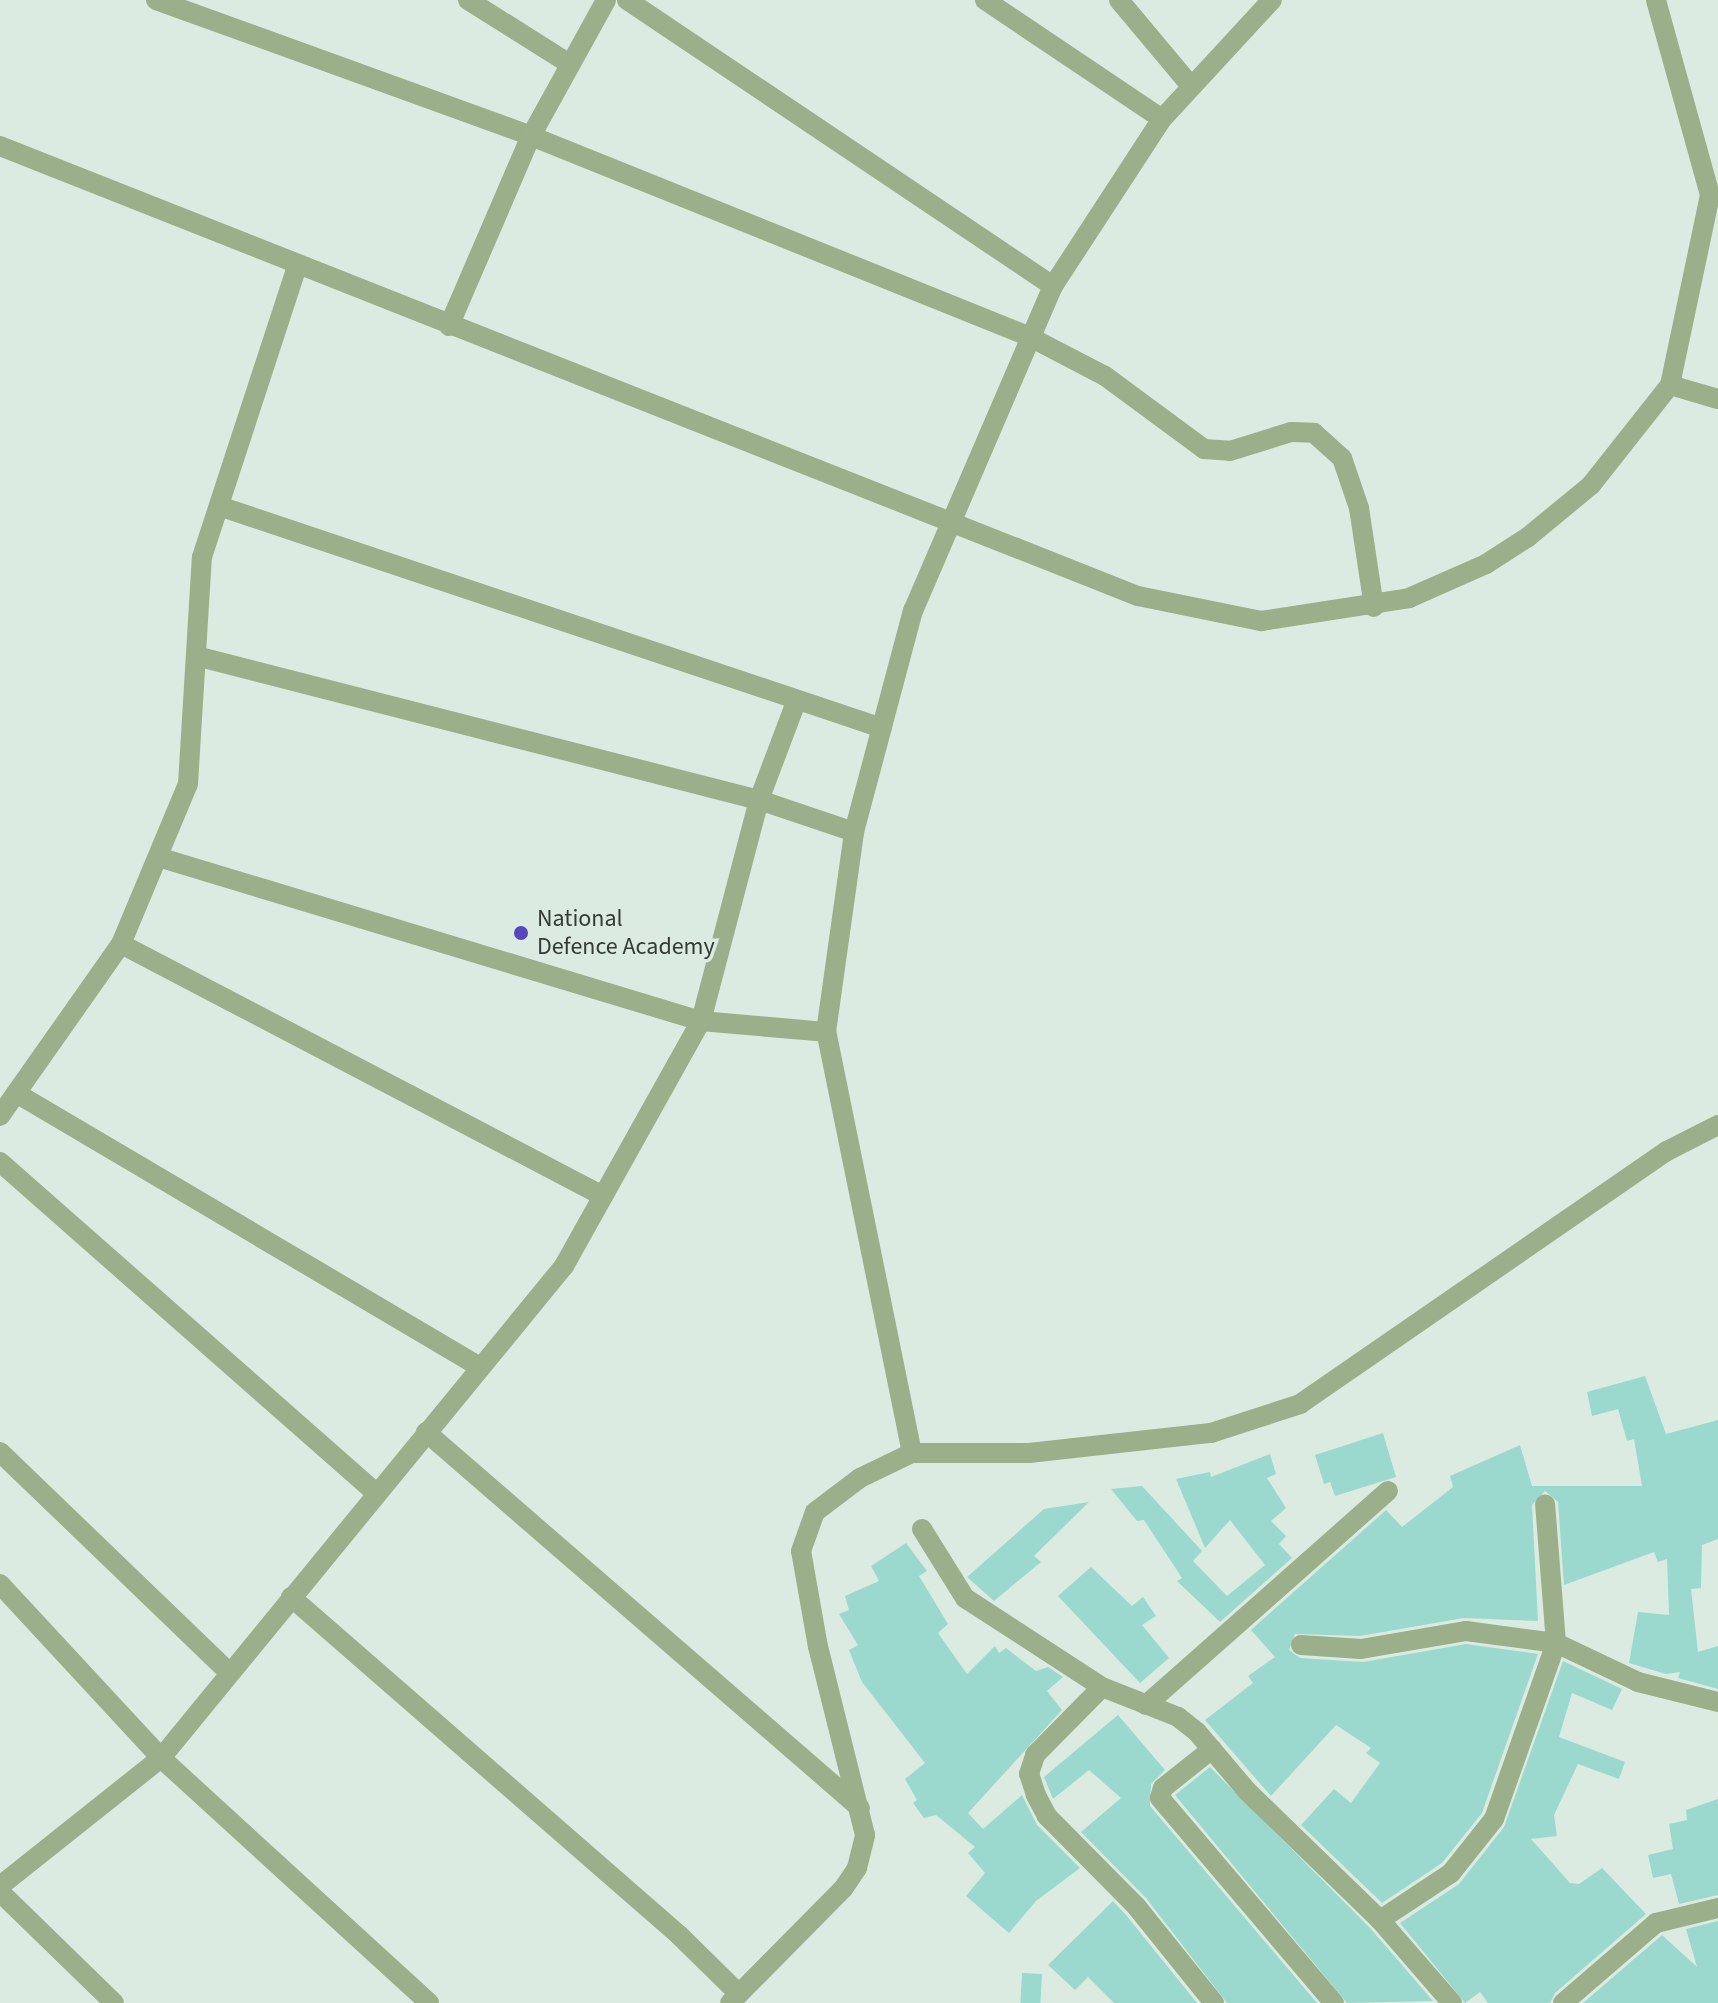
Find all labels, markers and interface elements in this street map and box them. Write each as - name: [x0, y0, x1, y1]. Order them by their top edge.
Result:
- place label: National Defence Academy: [537, 905, 715, 961]
- marker: National Defence Academy: [512, 924, 530, 942]

